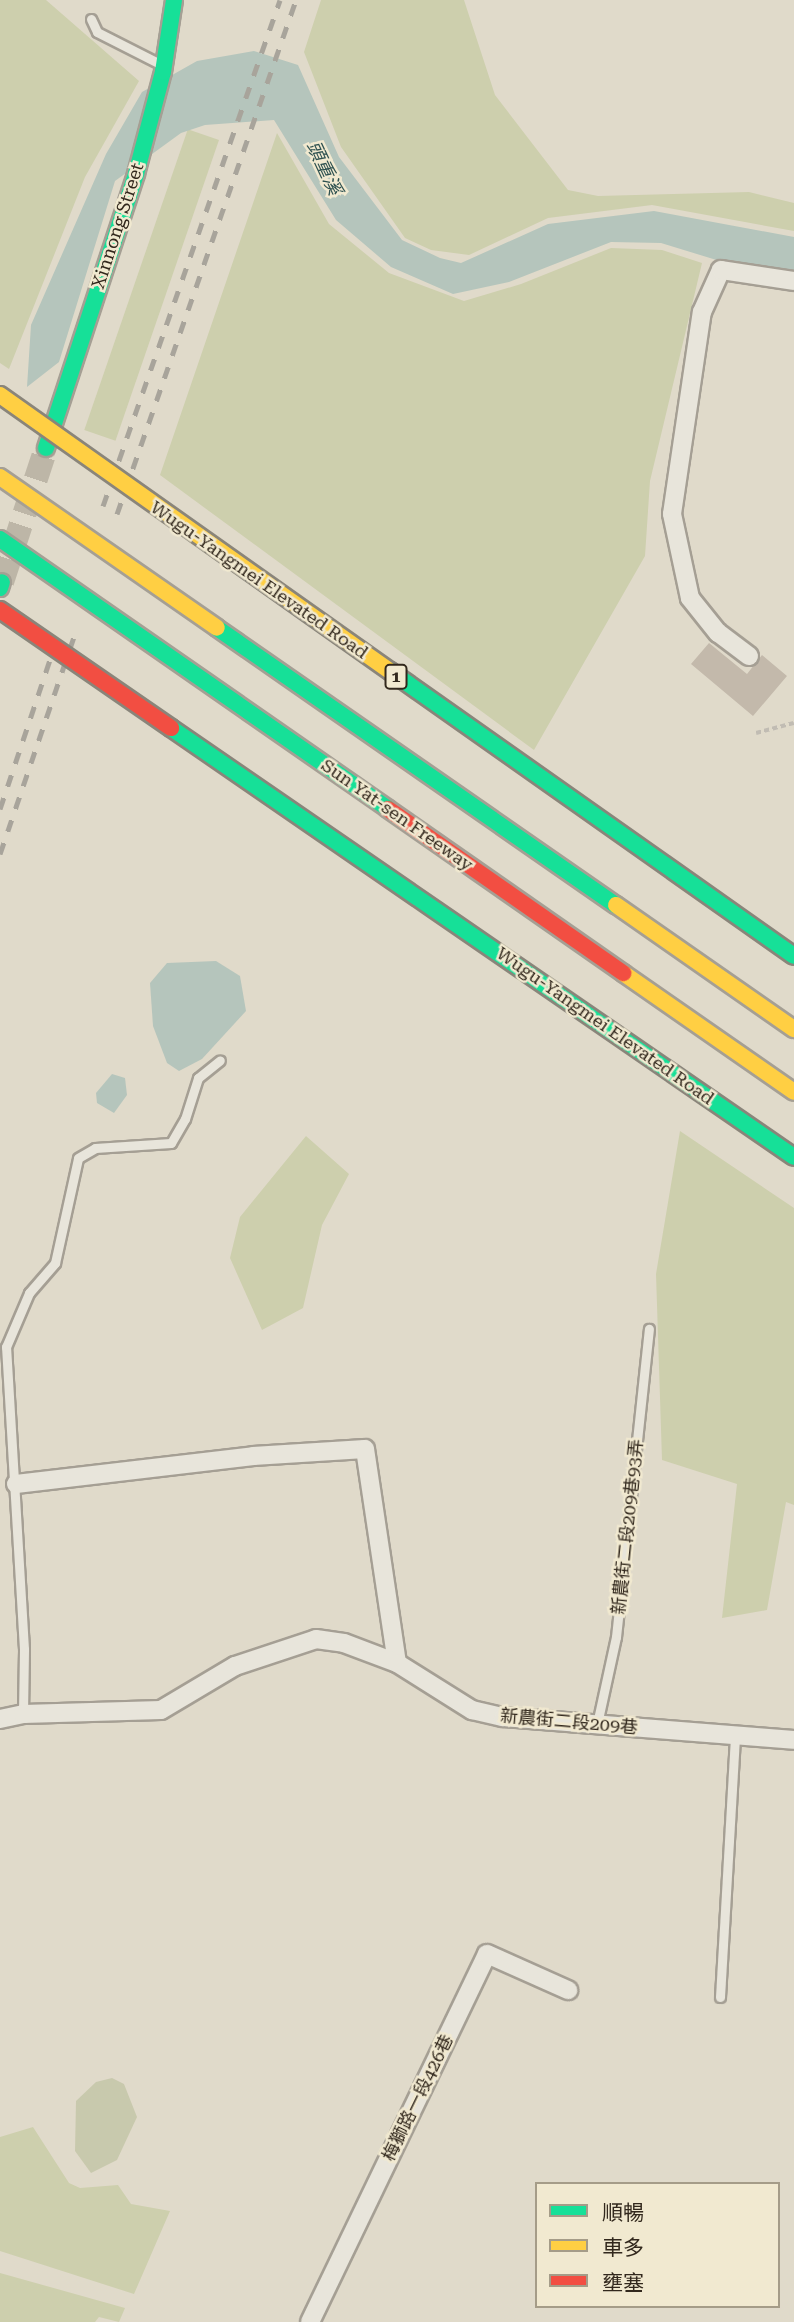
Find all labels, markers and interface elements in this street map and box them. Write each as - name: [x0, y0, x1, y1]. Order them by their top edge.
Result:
- water label: 頭重溪: [302, 137, 346, 199]
- street label: Xinnong Street: [87, 160, 149, 292]
- street label: Wugu-Yangmei Elevated Road: [146, 496, 372, 664]
- road number: 1: [384, 664, 408, 690]
- street label: Sun Yat-sen Freeway: [317, 754, 477, 876]
- street label: Wugu-Yangmei Elevated Road: [492, 942, 718, 1110]
- street label: 新農街二段209巷93弄: [608, 1438, 648, 1616]
- street label: 新農街二段209巷: [499, 1705, 639, 1739]
- street label: 梅獅路一段426巷: [378, 2031, 458, 2165]
- legend: [535, 2182, 780, 2308]
- text: 順暢: [602, 2201, 644, 2225]
- text: 車多: [602, 2236, 644, 2260]
- text: 壅塞: [602, 2271, 644, 2295]

